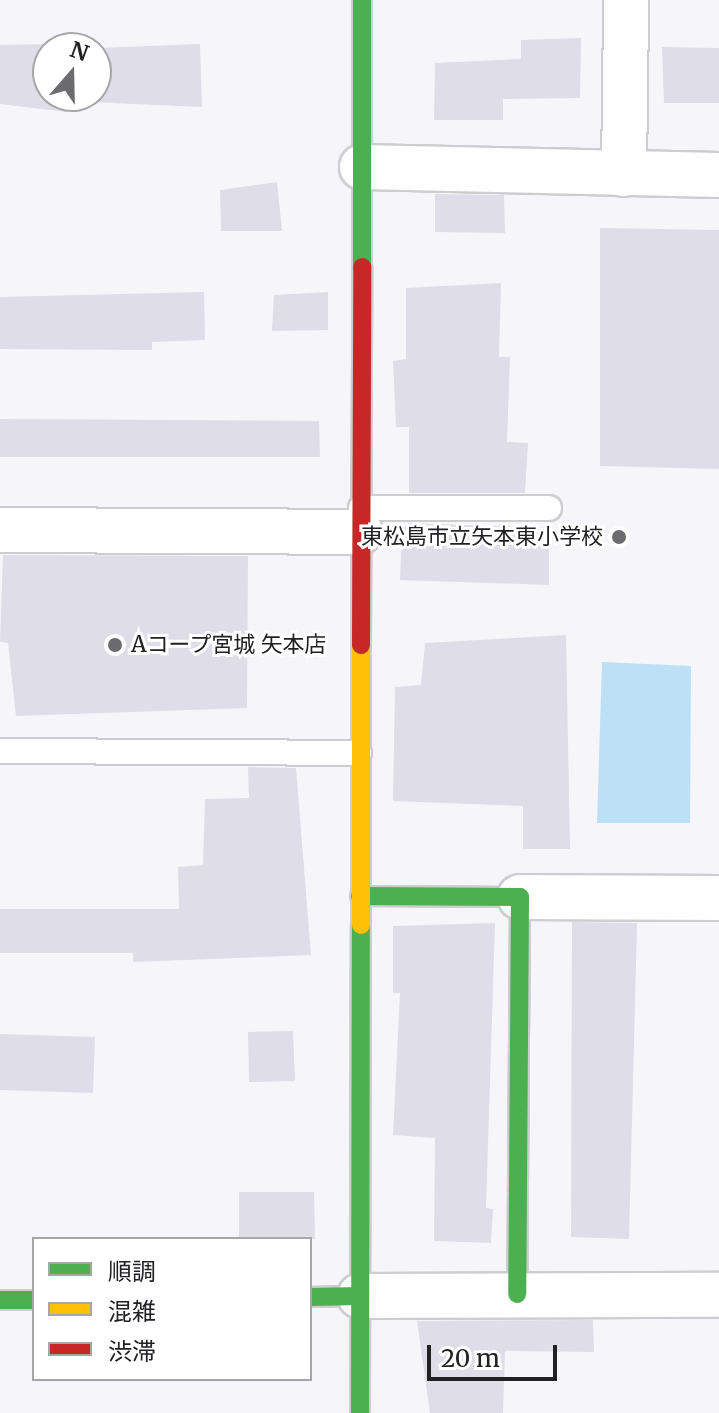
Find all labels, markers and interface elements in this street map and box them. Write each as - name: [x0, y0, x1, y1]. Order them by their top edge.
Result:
- north arrow: [32, 32, 112, 112]
- text: N: [67, 35, 92, 67]
- place label: 東松島市立矢本東小学校: [361, 524, 603, 550]
- marker: 東松島市立矢本東小学校: [610, 528, 628, 546]
- place label: Aコープ宮城 矢本店: [131, 632, 328, 658]
- marker: Aコープ宮城 矢本店: [106, 636, 124, 654]
- legend: [32, 1237, 312, 1381]
- text: 順調: [108, 1256, 156, 1287]
- text: 混雑: [108, 1296, 156, 1327]
- scale bar: [431, 1329, 561, 1379]
- text: 渋滞: [108, 1336, 156, 1367]
- text: 20 m: [441, 1343, 500, 1374]

